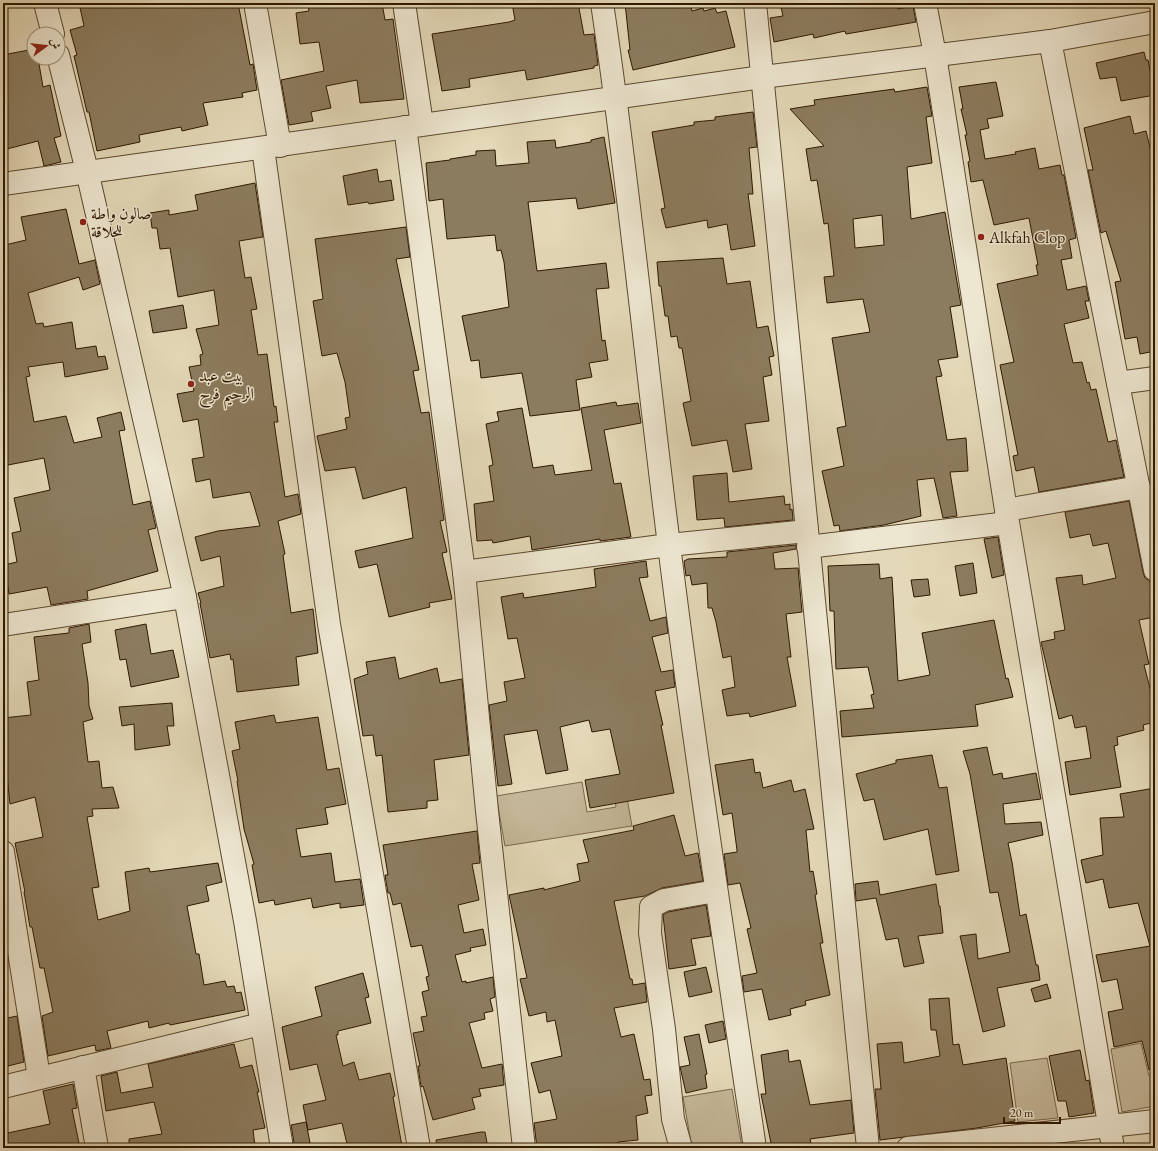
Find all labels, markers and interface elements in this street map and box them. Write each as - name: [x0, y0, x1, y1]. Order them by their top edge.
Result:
- north arrow: [26, 26, 66, 66]
- text: ش: [47, 36, 64, 51]
- place label: صالون واطة للحلاقة: [91, 203, 152, 242]
- marker: صالون واطة للحلاقة: [78, 217, 88, 227]
- place label: Alkfah Clop: [988, 227, 1065, 248]
- marker: Alkfah Clop: [976, 232, 986, 242]
- place label: بيت عبد الرحيم فرح: [199, 365, 254, 410]
- marker: بيت عبد الرحيم فرح: [186, 379, 196, 389]
- scale bar: [1004, 1099, 1060, 1125]
- text: 20 m: [1010, 1105, 1034, 1121]

